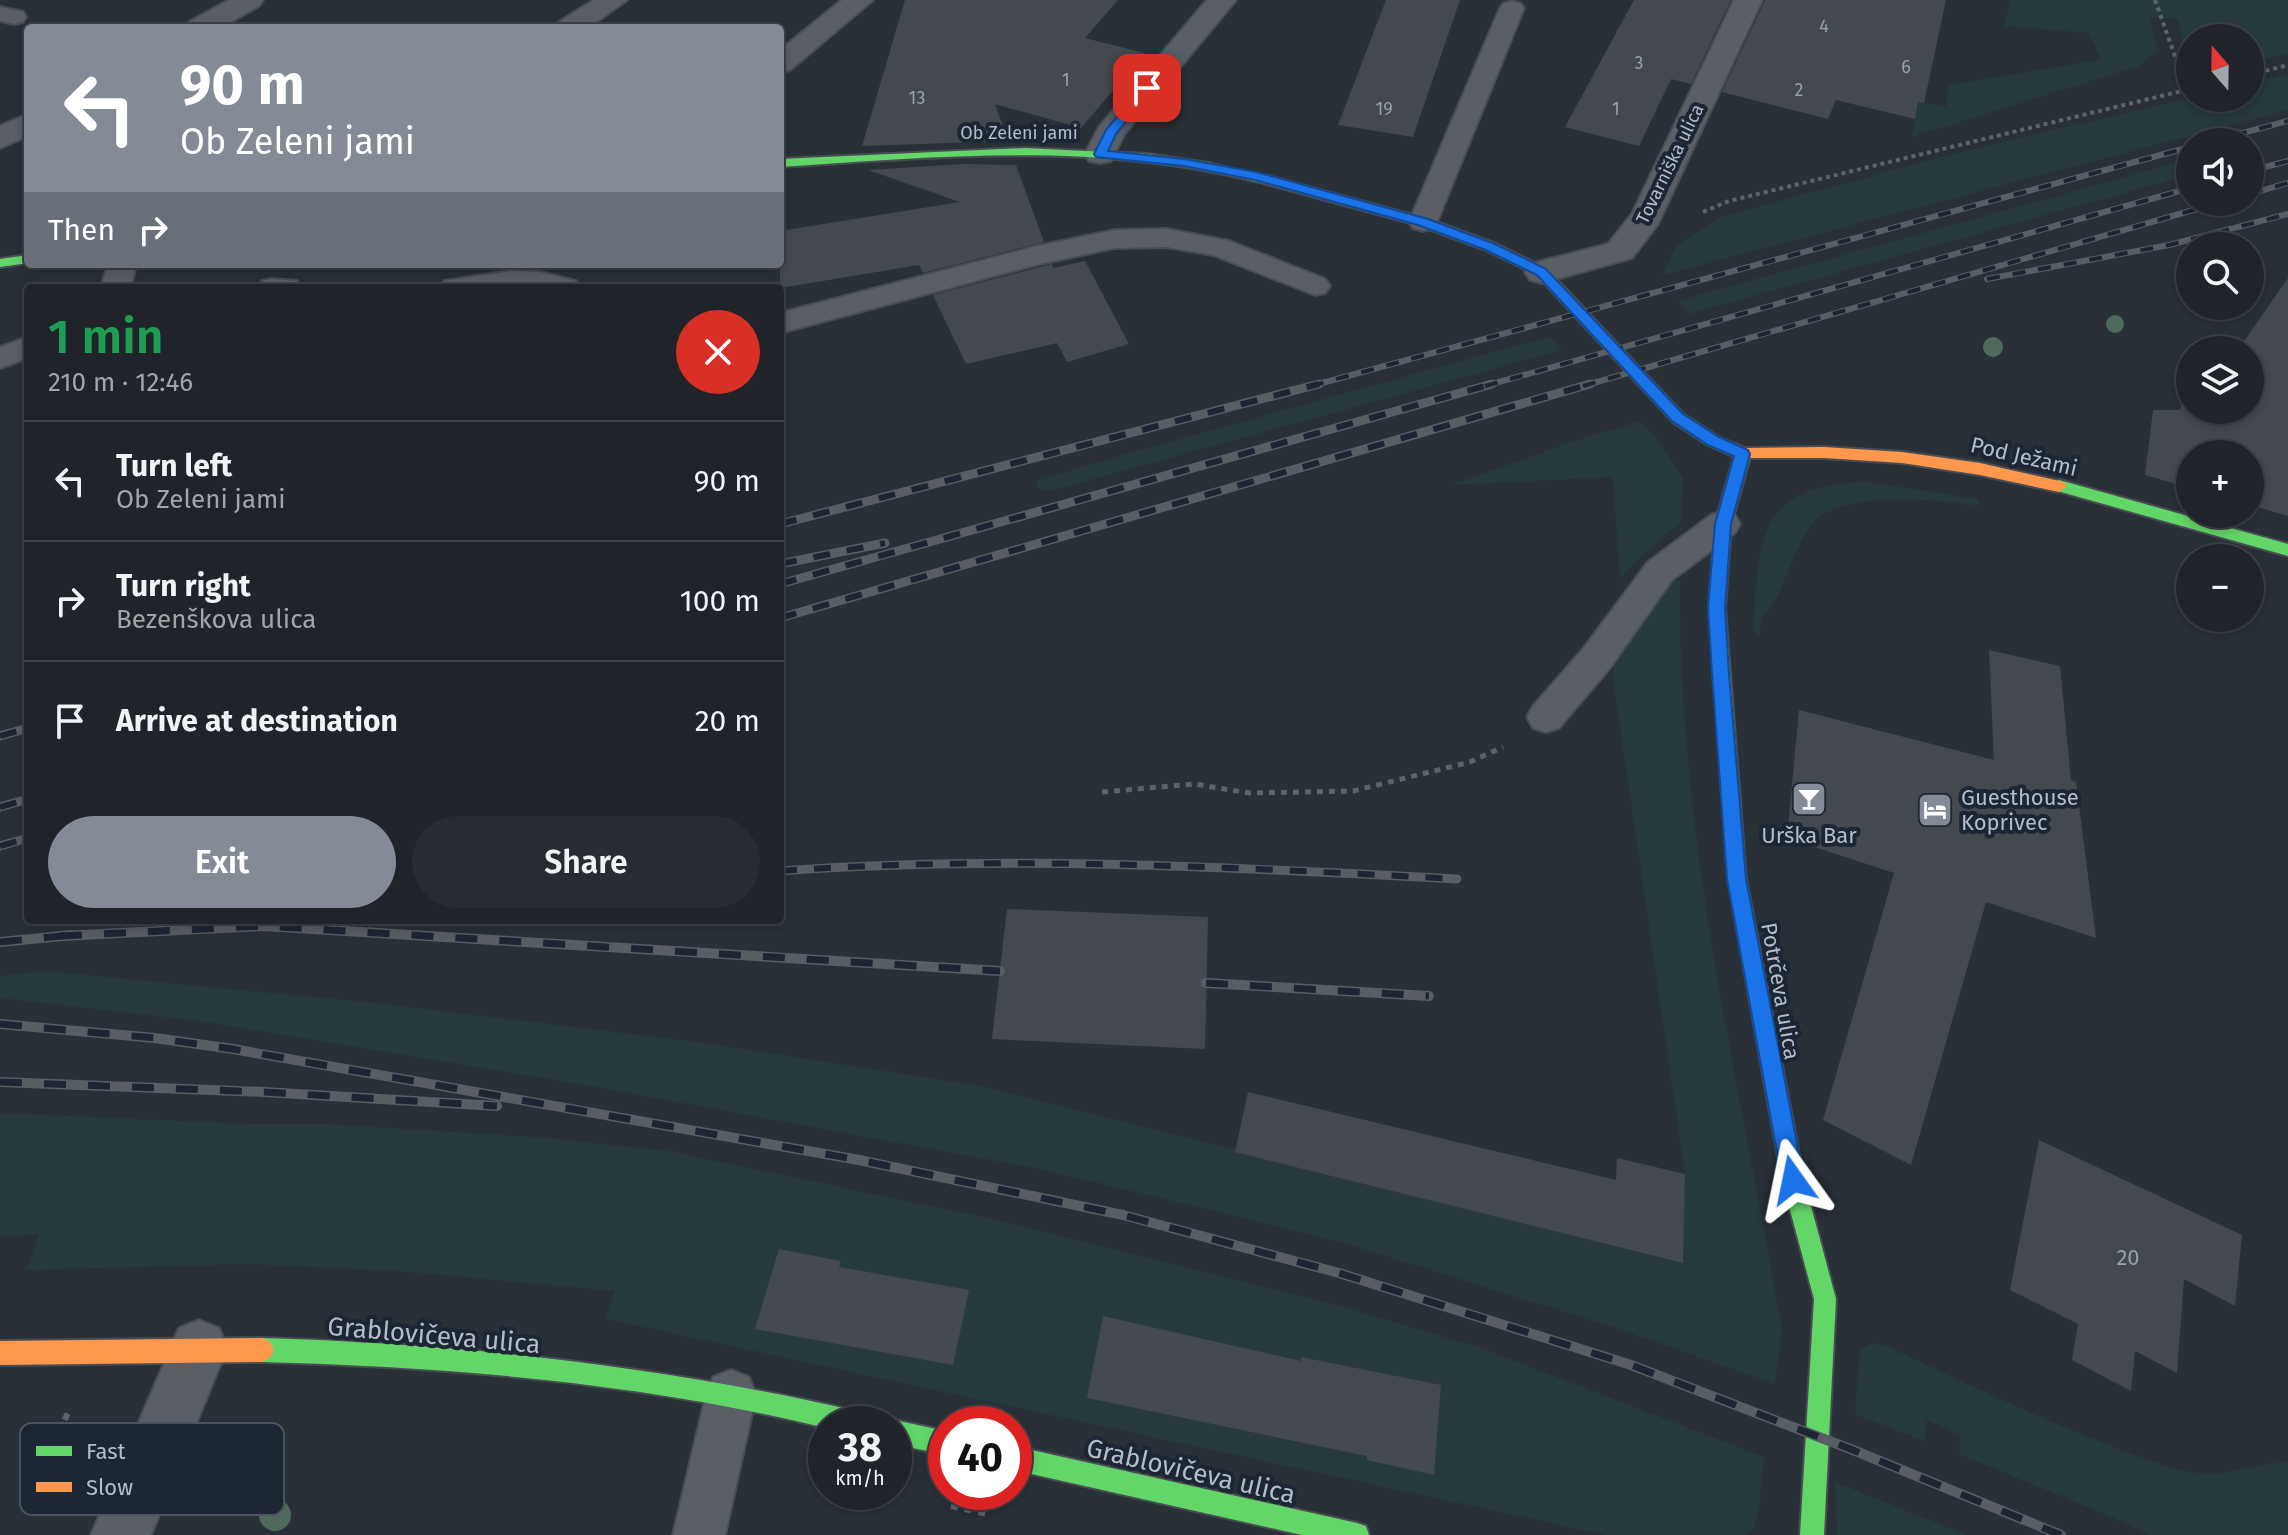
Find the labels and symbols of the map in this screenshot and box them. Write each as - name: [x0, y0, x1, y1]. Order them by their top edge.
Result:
- house number: 4: [1819, 15, 1829, 37]
- north arrow: [2176, 24, 2264, 112]
- house number: 3: [1635, 52, 1643, 74]
- pin: [1113, 54, 1181, 122]
- house number: 6: [1901, 56, 1911, 78]
- house number: 1: [1062, 69, 1070, 91]
- house number: 2: [1795, 79, 1804, 101]
- house number: 13: [909, 87, 925, 109]
- house number: 19: [1375, 98, 1393, 120]
- house number: 1: [1612, 98, 1620, 120]
- street label: Tovarniška ulica: [1631, 100, 1709, 228]
- street label: Ob Zeleni jami: [960, 122, 1078, 144]
- street label: Pod Ježami: [1968, 431, 2080, 482]
- bar icon: Urška Bar: [1790, 780, 1828, 818]
- place label: Guesthouse Koprivec: [1961, 784, 2079, 836]
- hotel icon: Guesthouse Koprivec: [1916, 791, 1954, 829]
- place label: Urška Bar: [1761, 822, 1857, 849]
- street label: Potrčeva ulica: [1755, 920, 1806, 1062]
- position arrow: [1751, 1138, 1835, 1222]
- house number: 20: [2116, 1244, 2140, 1271]
- street label: Grablovičeva ulica: [326, 1311, 542, 1360]
- speed limit sign: 40: [928, 1406, 1032, 1510]
- legend: [20, 1423, 284, 1515]
- street label: Grablovičeva ulica: [1083, 1432, 1298, 1511]
- text: Fast: [86, 1438, 126, 1465]
- text: Slow: [86, 1474, 133, 1501]

